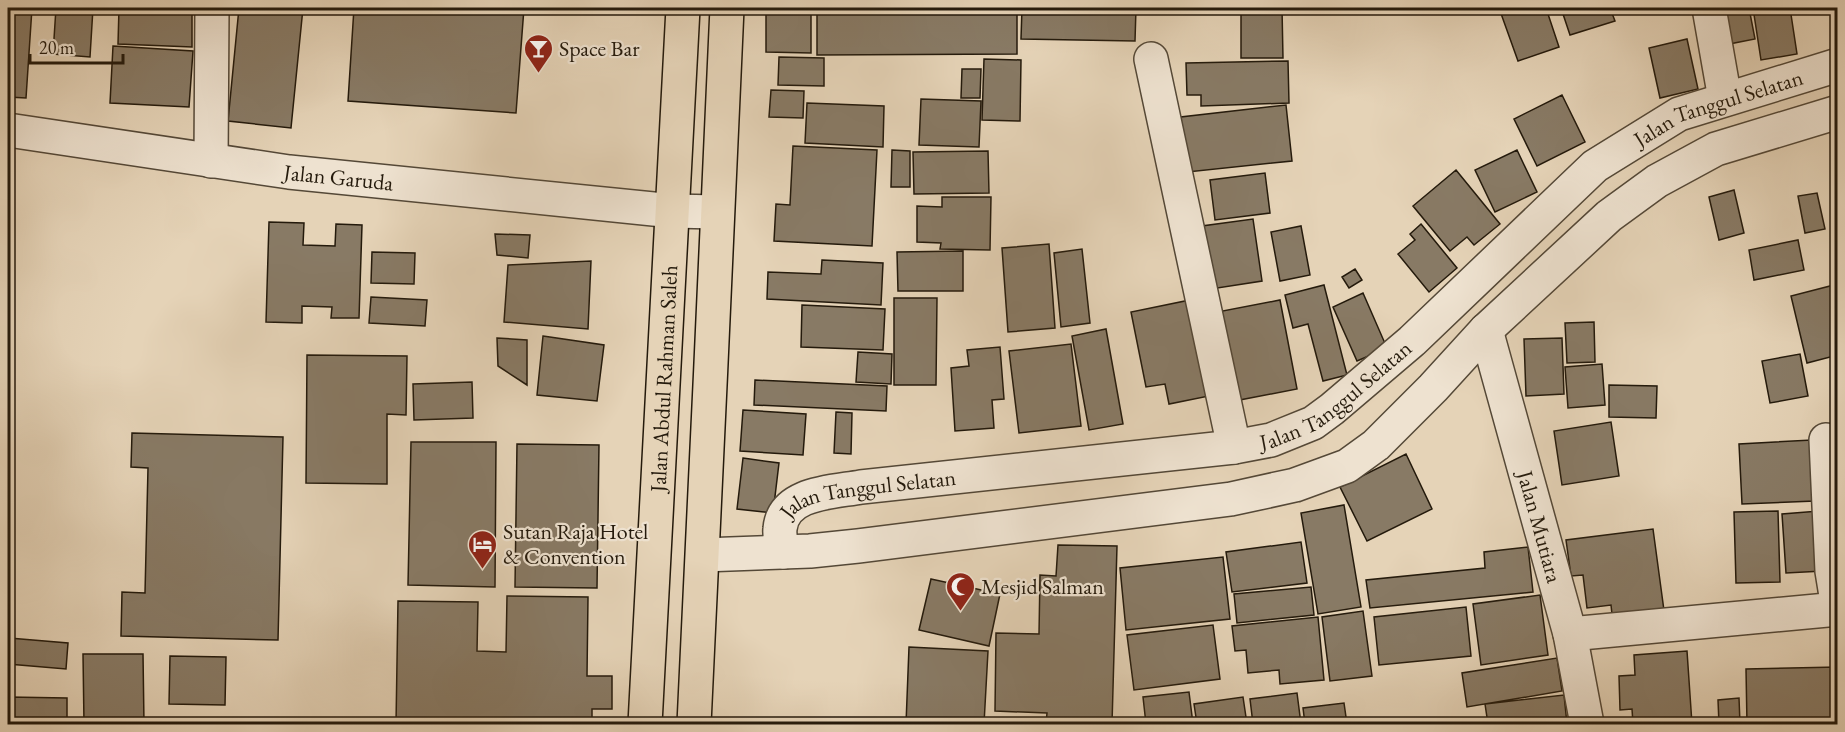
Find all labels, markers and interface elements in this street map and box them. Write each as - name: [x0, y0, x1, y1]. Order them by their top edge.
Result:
- scale bar: [30, 27, 123, 65]
- bar icon: Space Bar: [522, 32, 554, 74]
- place label: Space Bar: [559, 34, 640, 63]
- text: 20 m: [39, 36, 74, 59]
- street label: Jalan Tanggul Selatan: [1626, 63, 1807, 155]
- street label: Jalan Garuda: [280, 157, 395, 198]
- street label: Jalan Abdul Rahman Saleh: [643, 264, 684, 495]
- street label: Jalan Tanggul Selatan: [1255, 334, 1418, 457]
- street label: Jalan Tanggul Selatan: [771, 463, 958, 526]
- street label: Jalan Mutiara: [1510, 466, 1569, 586]
- place label: Sutan Raja Hotel & Convention: [503, 517, 648, 571]
- hotel icon: Sutan Raja Hotel & Convention: [466, 528, 498, 570]
- mosque icon: Mesjid Salman: [944, 570, 976, 612]
- place label: Mesjid Salman: [981, 572, 1104, 601]

